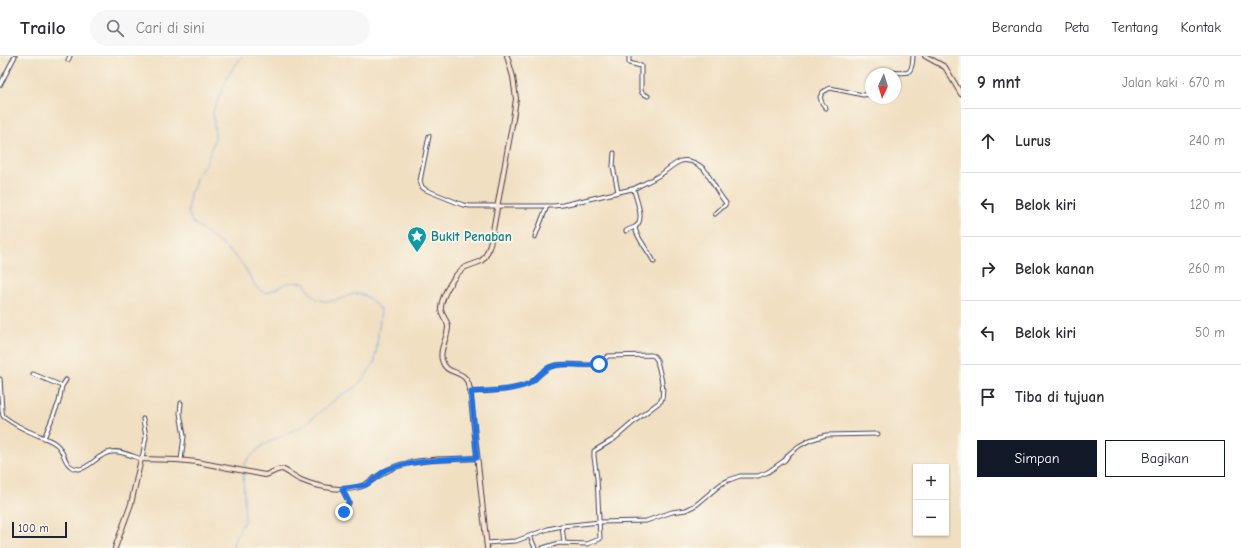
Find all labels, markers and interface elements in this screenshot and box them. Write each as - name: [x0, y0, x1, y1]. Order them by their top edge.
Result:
- search box: [90, 10, 370, 46]
- text: Trailo: [20, 17, 66, 39]
- icon: search: [104, 17, 126, 39]
- text: Cari di sini: [136, 19, 205, 37]
- text: Beranda: [992, 19, 1042, 36]
- text: Peta: [1064, 19, 1089, 36]
- text: Tentang: [1111, 19, 1158, 36]
- text: Kontak: [1180, 19, 1221, 36]
- north arrow: [865, 68, 901, 104]
- text: 9 mnt: [977, 73, 1020, 92]
- text: Jalan kaki · 670 m: [1122, 75, 1225, 90]
- icon: ahead: [977, 130, 999, 152]
- text: Lurus: [1015, 132, 1051, 150]
- text: 240 m: [1189, 133, 1225, 148]
- icon: left: [977, 194, 999, 216]
- text: Belok kiri: [1015, 196, 1076, 214]
- text: 120 m: [1190, 197, 1225, 212]
- place icon: Bukit Penaban: [406, 225, 428, 253]
- place label: Bukit Penaban: [431, 229, 512, 244]
- icon: right: [977, 258, 999, 280]
- text: Belok kanan: [1015, 260, 1094, 278]
- text: 260 m: [1188, 261, 1225, 276]
- icon: left: [977, 322, 999, 344]
- text: Belok kiri: [1015, 324, 1076, 342]
- text: 50 m: [1195, 325, 1225, 340]
- route start: [590, 355, 608, 373]
- icon: arrive: [977, 386, 999, 408]
- text: Tiba di tujuan: [1015, 388, 1104, 406]
- button: Simpan: [977, 440, 1097, 477]
- button: Bagikan: [1105, 440, 1225, 477]
- map controls: [913, 464, 949, 536]
- button: +: [913, 464, 949, 500]
- button: −: [913, 500, 949, 536]
- route end: [335, 503, 353, 521]
- scale bar: [12, 520, 67, 539]
- text: 100 m: [18, 522, 49, 535]

